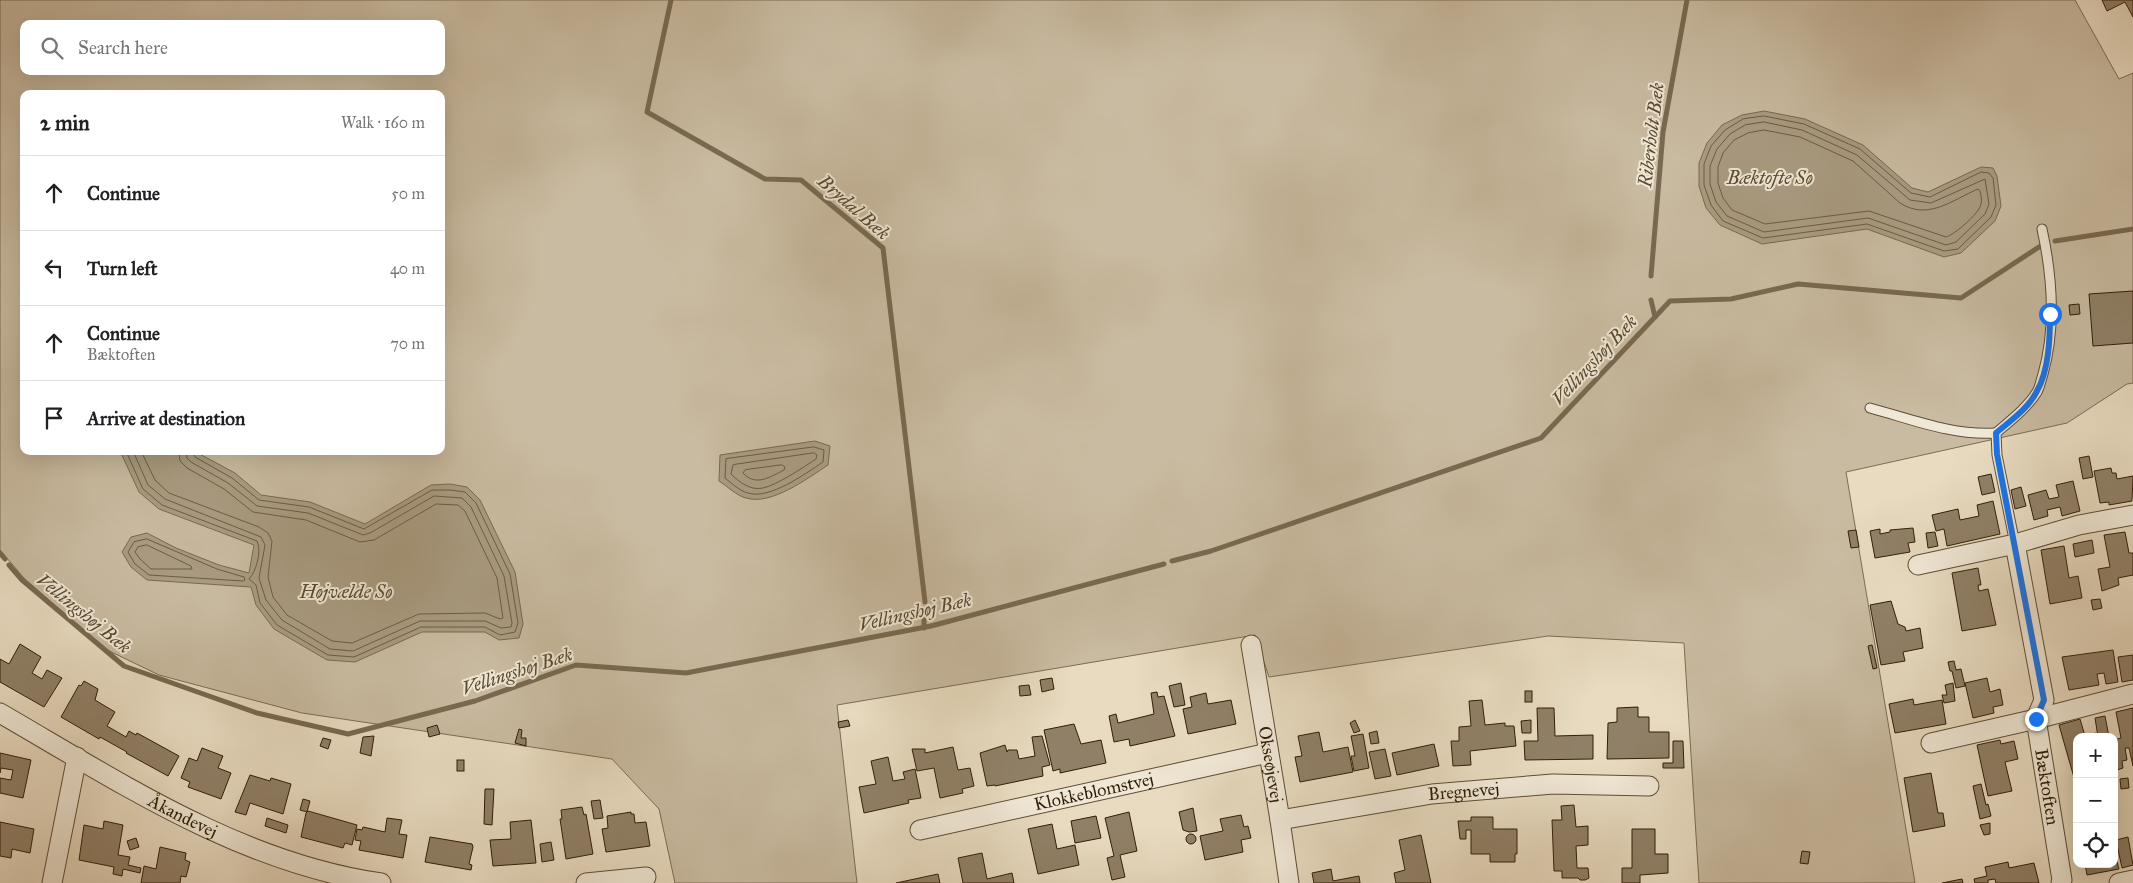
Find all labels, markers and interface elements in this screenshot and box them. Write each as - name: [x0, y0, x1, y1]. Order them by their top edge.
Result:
- search box: [20, 20, 445, 75]
- icon: search: [38, 34, 66, 62]
- text: Search here: [78, 36, 168, 59]
- water label: Riberholt Bæk: [1633, 81, 1669, 190]
- text: 2 min: [40, 110, 90, 136]
- text: Walk · 160 m: [341, 113, 425, 132]
- water label: Bæktofte Sø: [1726, 166, 1813, 189]
- water label: Brydal Bæk: [813, 169, 895, 245]
- icon: ahead: [40, 179, 68, 207]
- text: Continue: [87, 182, 160, 205]
- text: 50 m: [391, 184, 425, 203]
- icon: left: [40, 254, 68, 282]
- text: Turn left: [87, 257, 157, 280]
- text: 40 m: [390, 259, 425, 278]
- route start: [2039, 303, 2062, 326]
- water label: Vellingshøj Bæk: [1546, 310, 1642, 410]
- text: Continue: [87, 322, 160, 345]
- icon: ahead: [40, 329, 68, 357]
- text: 70 m: [390, 334, 425, 353]
- text: Bæktoften: [87, 345, 156, 364]
- icon: arrive: [40, 404, 68, 432]
- text: Arrive at destination: [87, 407, 245, 430]
- water label: Vellingshøj Bæk: [32, 568, 136, 658]
- water label: Højvælde Sø: [298, 580, 393, 603]
- water label: Vellingshøj Bæk: [856, 588, 974, 636]
- water label: Vellingshøj Bæk: [459, 642, 576, 700]
- route end: [2025, 708, 2048, 731]
- street label: Okseøjevej: [1254, 724, 1288, 804]
- map controls: [2073, 733, 2118, 868]
- button: +: [2073, 733, 2118, 778]
- street label: Bæktoften: [2030, 747, 2064, 827]
- street label: Klokkeblomstvej: [1032, 768, 1156, 815]
- street label: Bregnevej: [1427, 777, 1500, 805]
- button: −: [2073, 778, 2118, 823]
- street label: Åkandevej: [144, 789, 221, 843]
- button: locate: [2073, 823, 2118, 868]

